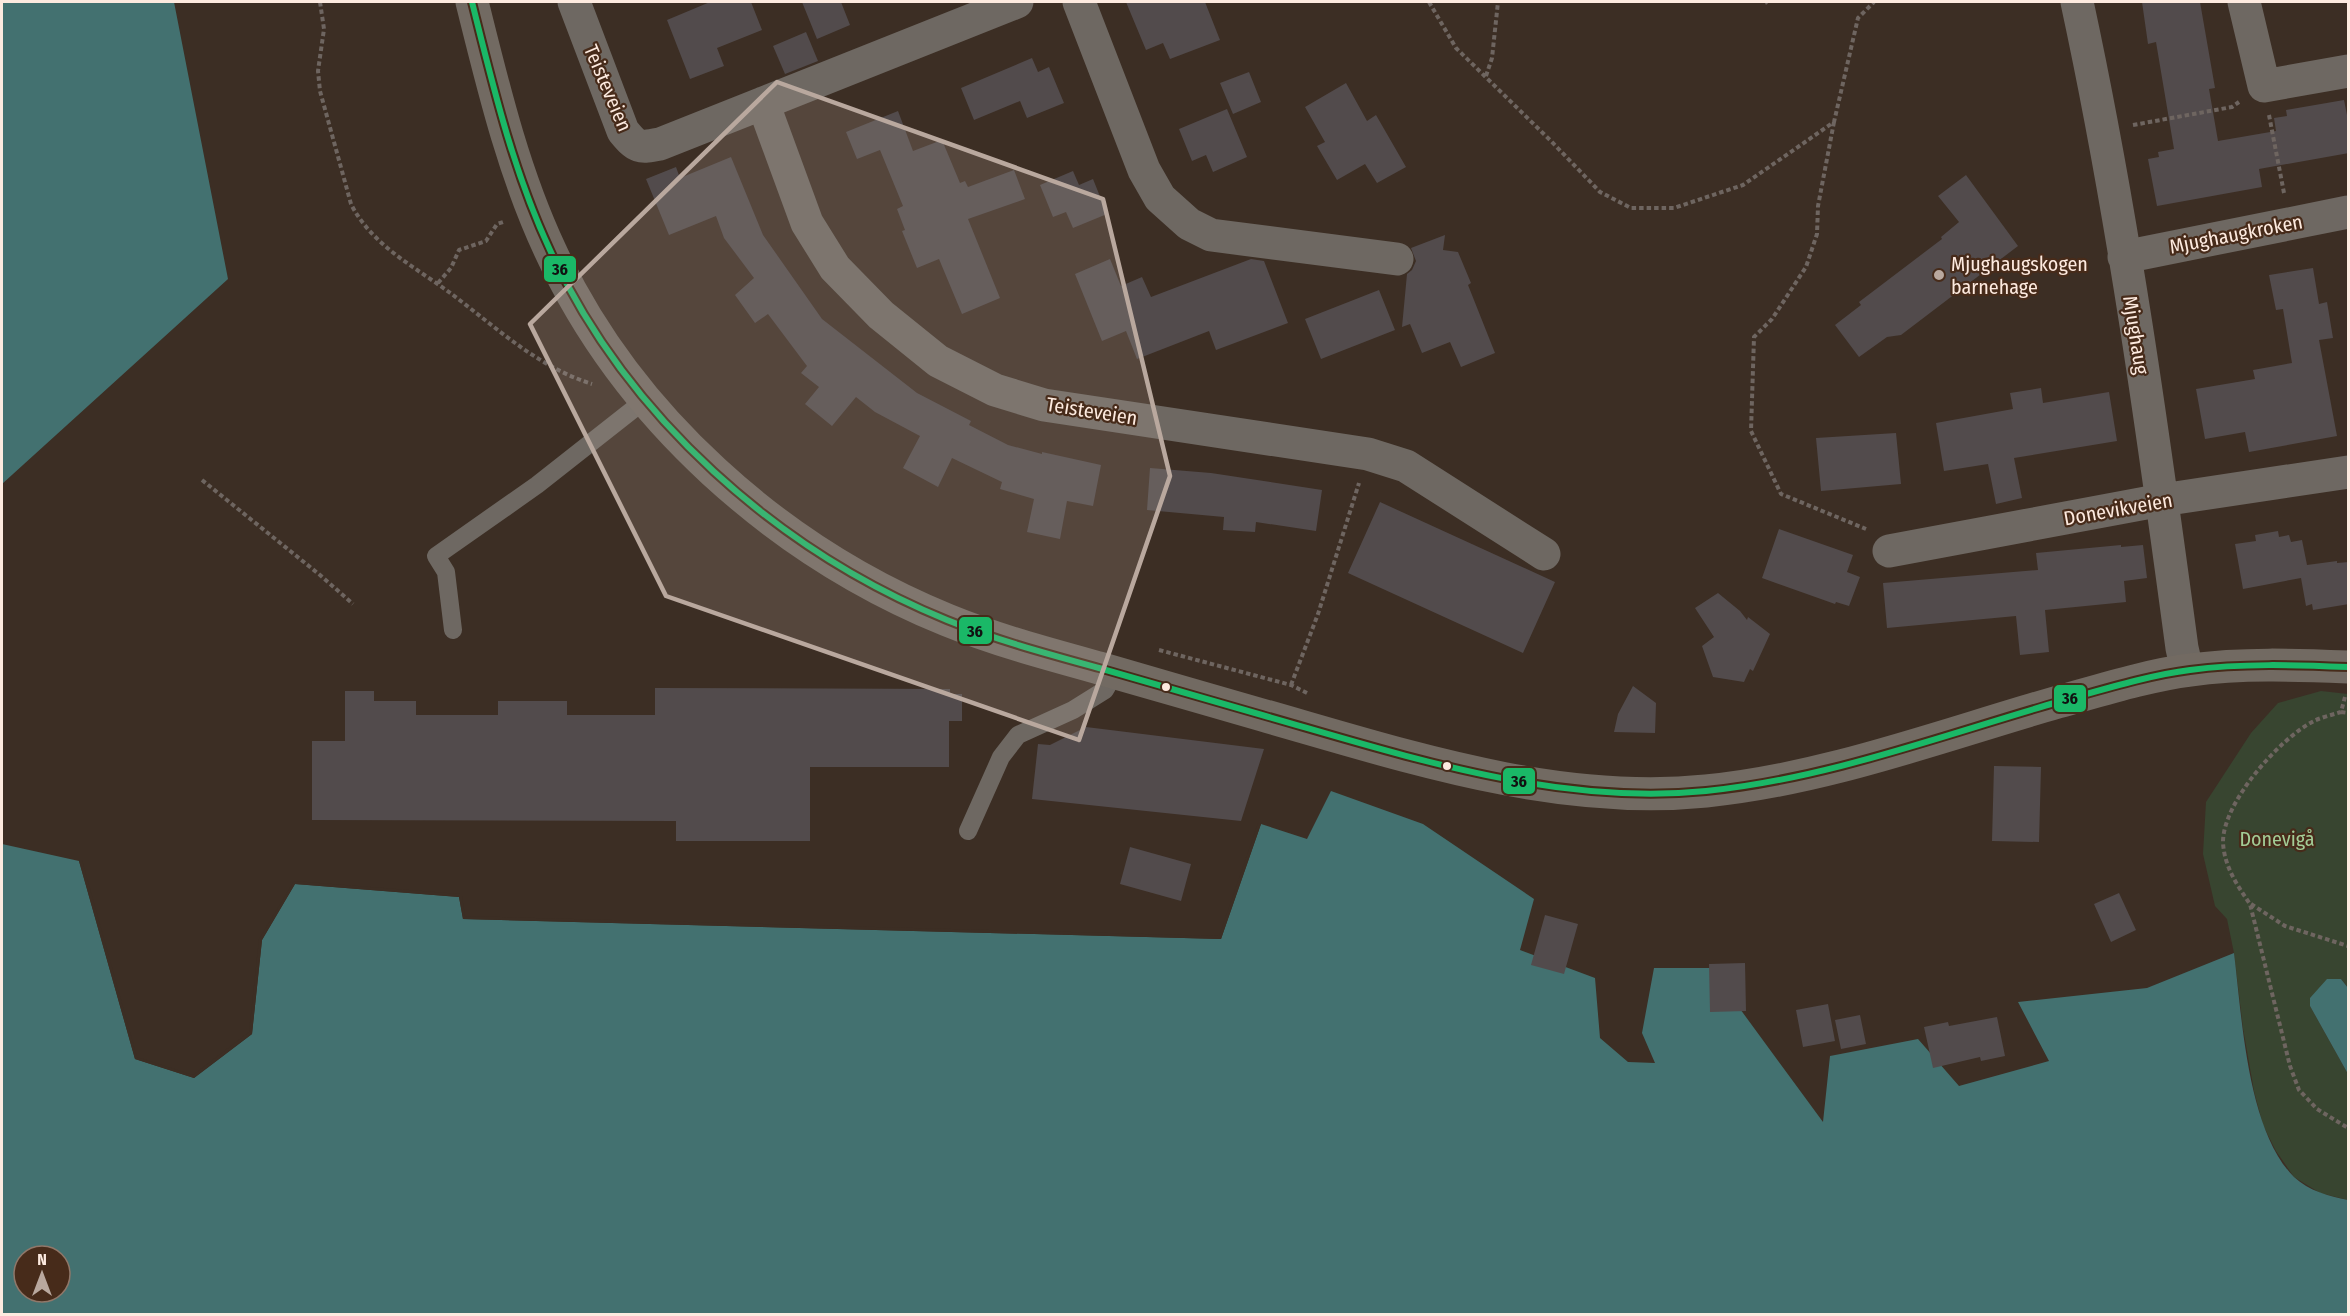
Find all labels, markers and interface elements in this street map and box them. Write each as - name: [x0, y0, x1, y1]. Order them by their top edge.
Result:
- street label: Teisteveien: [579, 41, 637, 135]
- street label: Mjughaugkroken: [2167, 209, 2305, 259]
- place label: Mjughaugskogen barnehage: [1951, 252, 2088, 299]
- line badge: 36: [543, 255, 577, 283]
- text: 36: [551, 260, 568, 279]
- marker: Mjughaugskogen barnehage: [1932, 268, 1946, 282]
- street label: Mjughaug: [2118, 294, 2154, 377]
- street label: Teisteveien: [1045, 392, 1139, 430]
- street label: Donevikveien: [2062, 488, 2174, 530]
- line badge: 36: [958, 616, 993, 645]
- text: 36: [966, 622, 983, 641]
- unlabelled marker: [1160, 681, 1172, 693]
- line badge: 36: [2053, 684, 2087, 713]
- text: 36: [2061, 689, 2078, 708]
- unlabelled marker: [1441, 760, 1453, 772]
- line badge: 36: [1502, 767, 1536, 795]
- text: 36: [1510, 772, 1527, 791]
- park label: Donevigå: [2239, 827, 2315, 851]
- north arrow: [12, 1244, 72, 1304]
- text: N: [37, 1250, 47, 1269]

